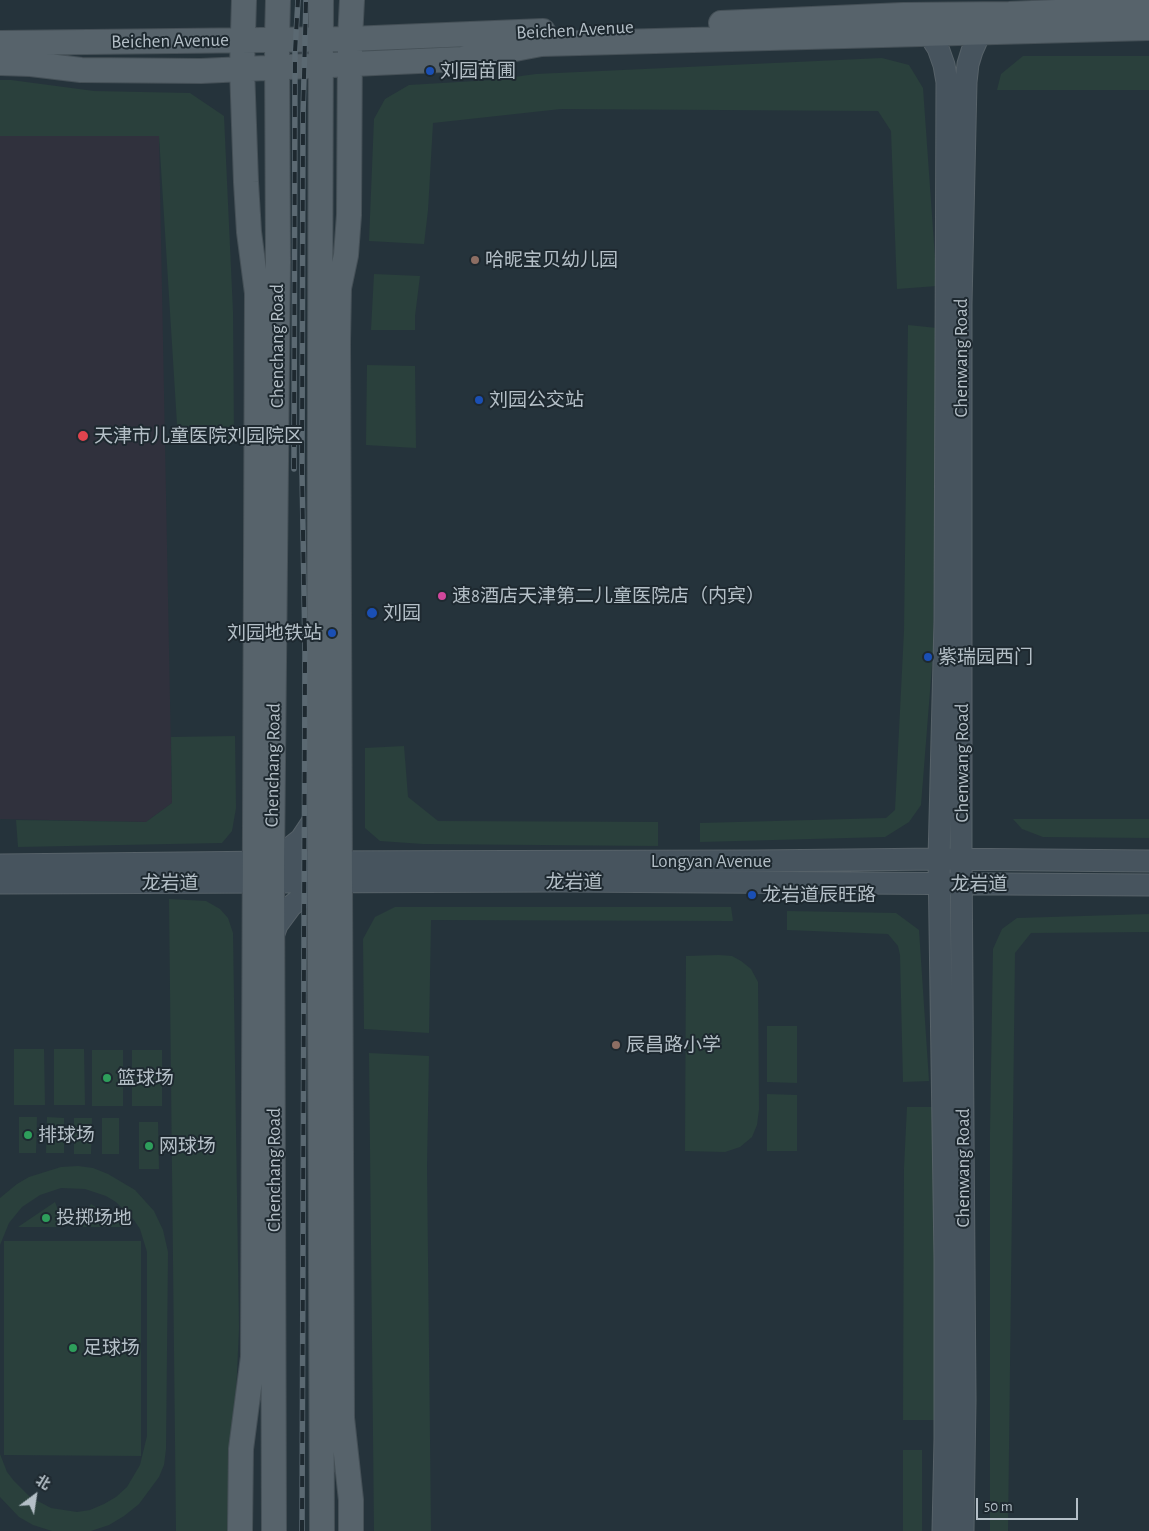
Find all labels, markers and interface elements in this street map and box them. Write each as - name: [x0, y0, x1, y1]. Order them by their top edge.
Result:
- street label: Beichen Avenue: [516, 16, 634, 44]
- street label: Beichen Avenue: [111, 29, 229, 53]
- place label: 刘园苗圃: [440, 60, 516, 82]
- marker: 刘园苗圃: [424, 65, 436, 77]
- place label: 哈昵宝贝幼儿园: [485, 249, 618, 271]
- marker: 哈昵宝贝幼儿园: [469, 254, 481, 266]
- street label: Chenchang Road: [266, 284, 288, 408]
- street label: Chenwang Road: [950, 298, 972, 418]
- place label: 刘园公交站: [489, 389, 584, 411]
- marker: 刘园公交站: [473, 394, 485, 406]
- place label: 天津市儿童医院刘园院区: [94, 425, 303, 447]
- marker: 天津市儿童医院刘园院区: [76, 429, 90, 443]
- place label: 速8酒店天津第二儿童医院店（内宾）: [452, 585, 765, 607]
- marker: 速8酒店天津第二儿童医院店（内宾）: [436, 590, 448, 602]
- place label: 刘园: [383, 602, 421, 624]
- marker: 刘园: [365, 606, 379, 620]
- place label: 刘园地铁站: [227, 622, 322, 644]
- marker: 刘园地铁站: [326, 627, 338, 639]
- place label: 紫瑞园西门: [938, 646, 1033, 668]
- marker: 紫瑞园西门: [922, 651, 934, 663]
- street label: Chenchang Road: [261, 703, 285, 827]
- street label: Chenwang Road: [951, 703, 973, 823]
- street label: Longyan Avenue: [651, 850, 771, 872]
- street label: 龙岩道: [546, 871, 602, 893]
- street label: 龙岩道: [142, 872, 198, 894]
- street label: 龙岩道: [951, 873, 1007, 895]
- place label: 龙岩道辰旺路: [762, 884, 876, 906]
- marker: 龙岩道辰旺路: [746, 889, 758, 901]
- place label: 辰昌路小学: [626, 1034, 721, 1056]
- marker: 辰昌路小学: [610, 1039, 622, 1051]
- place label: 篮球场: [117, 1067, 174, 1089]
- marker: 篮球场: [101, 1072, 113, 1084]
- street label: Chenchang Road: [263, 1108, 285, 1232]
- street label: Chenwang Road: [952, 1108, 974, 1228]
- place label: 排球场: [38, 1124, 95, 1146]
- marker: 排球场: [22, 1129, 34, 1141]
- place label: 网球场: [159, 1135, 216, 1157]
- marker: 网球场: [143, 1140, 155, 1152]
- place label: 投掷场地: [56, 1207, 132, 1229]
- marker: 投掷场地: [40, 1212, 52, 1224]
- place label: 足球场: [83, 1337, 140, 1359]
- marker: 足球场: [67, 1342, 79, 1354]
- north arrow: [10, 1471, 60, 1521]
- text: 北: [33, 1474, 52, 1493]
- scale bar: [979, 1488, 1082, 1520]
- text: 50 m: [984, 1499, 1013, 1514]

